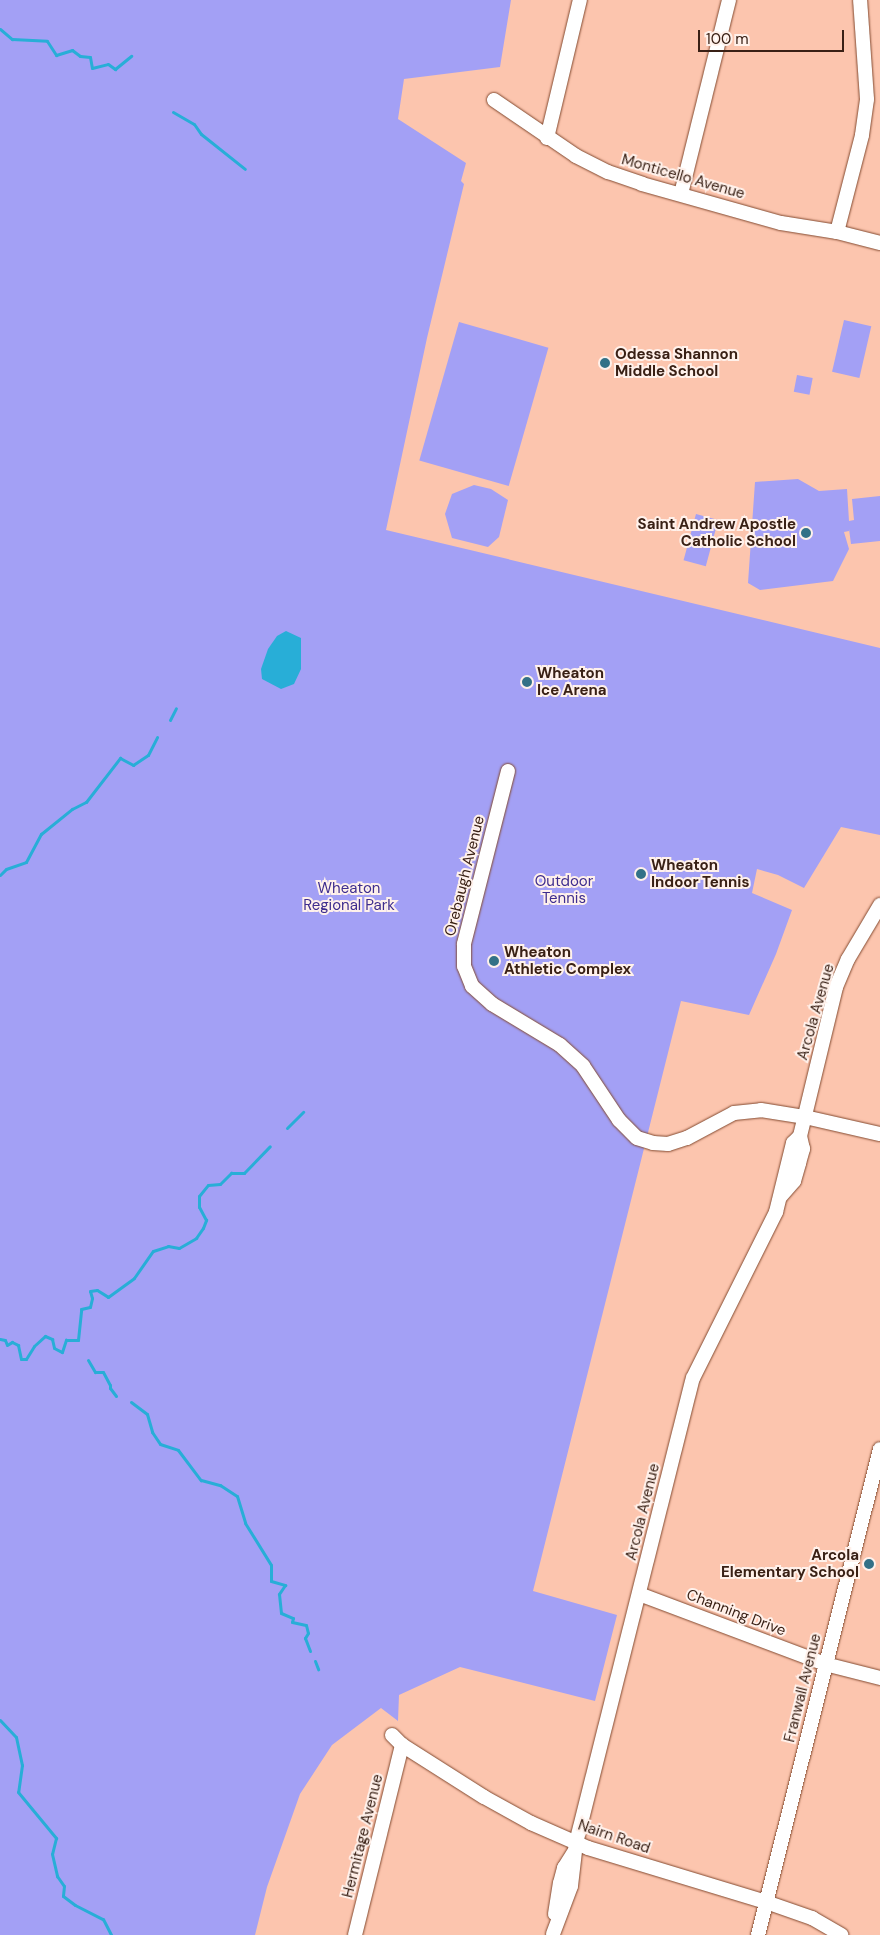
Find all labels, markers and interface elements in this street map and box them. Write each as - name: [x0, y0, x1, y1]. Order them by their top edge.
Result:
- scale bar: [700, 20, 846, 52]
- text: 100 m: [706, 29, 749, 49]
- street label: Monticello Avenue: [619, 151, 747, 203]
- place label: Odessa Shannon Middle School: [615, 345, 738, 380]
- marker: Odessa Shannon Middle School: [599, 357, 611, 369]
- place label: Saint Andrew Apostle Catholic School: [638, 515, 796, 550]
- marker: Saint Andrew Apostle Catholic School: [800, 527, 812, 539]
- place label: Wheaton Ice Arena: [537, 664, 606, 699]
- marker: Wheaton Ice Arena: [521, 676, 533, 688]
- street label: Orebaugh Avenue: [441, 814, 489, 938]
- place label: Wheaton Indoor Tennis: [651, 856, 749, 891]
- marker: Wheaton Indoor Tennis: [635, 868, 647, 880]
- park label: Outdoor Tennis: [535, 872, 593, 907]
- park label: Wheaton Regional Park: [303, 879, 395, 914]
- place label: Wheaton Athletic Complex: [504, 943, 631, 978]
- marker: Wheaton Athletic Complex: [488, 955, 500, 967]
- street label: Arcola Avenue: [794, 962, 838, 1062]
- street label: Arcola Avenue: [622, 1462, 664, 1562]
- place label: Arcola Elementary School: [721, 1546, 859, 1581]
- marker: Arcola Elementary School: [863, 1558, 875, 1570]
- street label: Channing Drive: [684, 1586, 788, 1640]
- street label: Franwall Avenue: [781, 1632, 825, 1744]
- street label: Hermitage Avenue: [339, 1772, 387, 1900]
- street label: Nairn Road: [576, 1816, 652, 1858]

